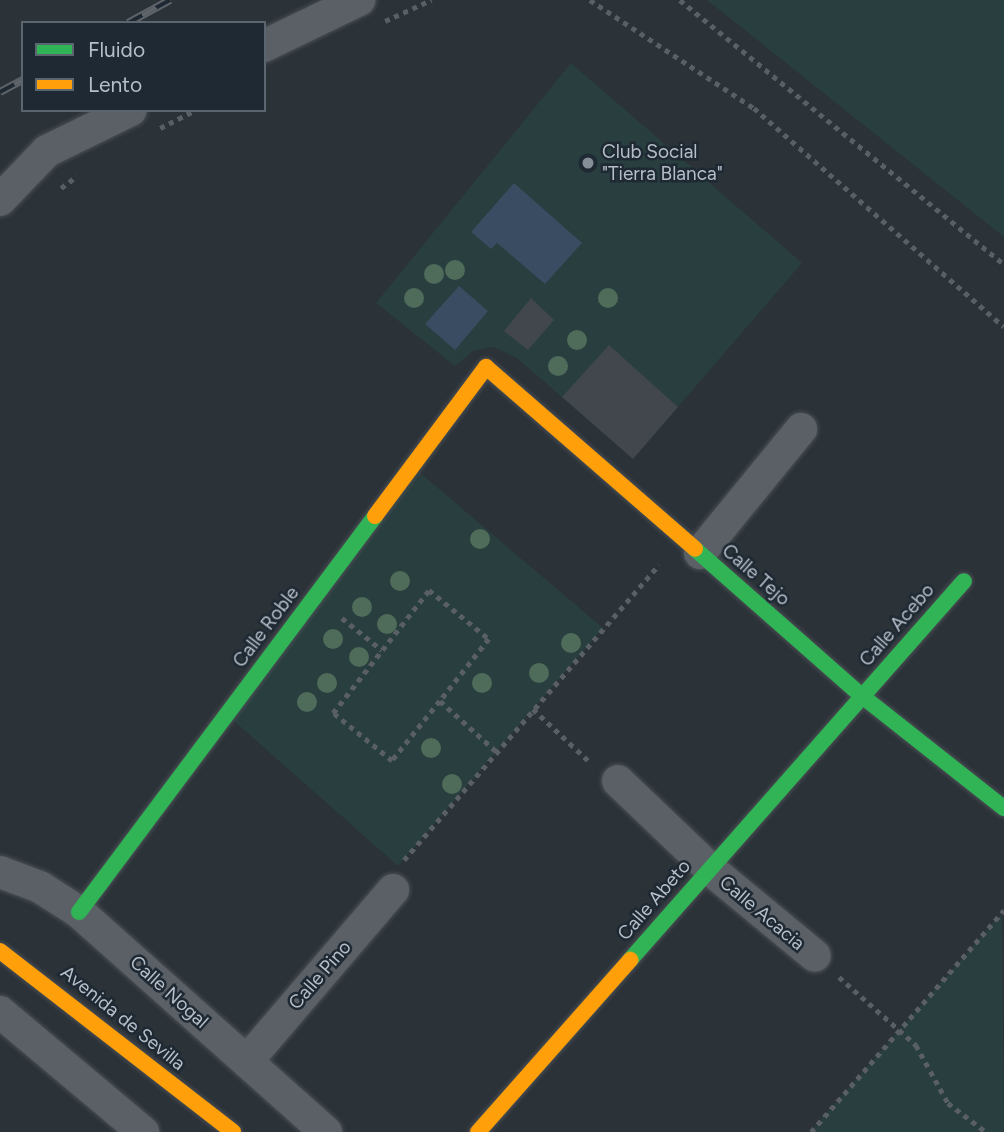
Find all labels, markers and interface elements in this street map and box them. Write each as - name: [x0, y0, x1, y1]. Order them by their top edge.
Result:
- legend: [21, 21, 266, 112]
- text: Fluido: [88, 37, 145, 62]
- text: Lento: [88, 72, 142, 97]
- place label: Club Social "Tierra Blanca": [602, 141, 723, 185]
- marker: Club Social "Tierra Blanca": [580, 155, 596, 171]
- street label: Calle Tejo: [717, 539, 795, 611]
- street label: Calle Acebo: [855, 579, 939, 671]
- street label: Calle Roble: [228, 582, 304, 672]
- street label: Calle Abeto: [613, 855, 695, 945]
- street label: Calle Acacia: [715, 871, 809, 955]
- street label: Calle Pino: [284, 936, 356, 1014]
- street label: Calle Nogal: [125, 951, 213, 1033]
- street label: Avenida de Sevilla: [56, 961, 190, 1075]

